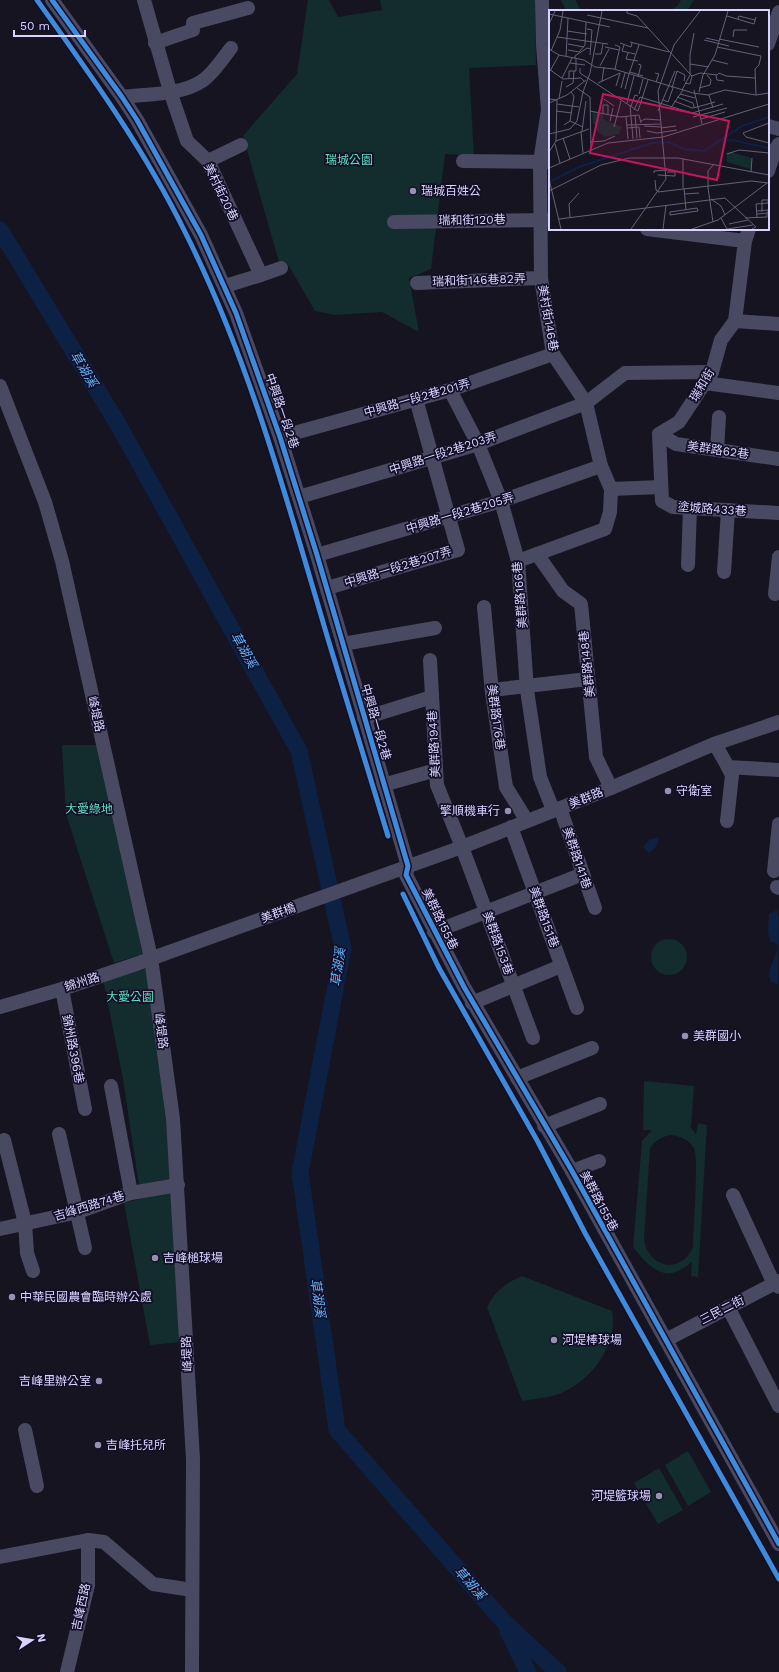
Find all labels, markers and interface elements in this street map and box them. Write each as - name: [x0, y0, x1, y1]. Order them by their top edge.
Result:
- inset map: [549, 10, 769, 230]
- scale bar: [14, 12, 85, 38]
- text: 50 m: [20, 19, 50, 33]
- park label: 瑞城公園: [325, 153, 373, 167]
- street label: 美村街20巷: [201, 161, 241, 223]
- place label: 瑞城百姓公: [421, 184, 481, 198]
- marker: 瑞城百姓公: [408, 186, 418, 196]
- street label: 瑞和街120巷: [438, 212, 506, 228]
- street label: 瑞和街146巷82弄: [432, 271, 526, 289]
- street label: 美村街146巷: [535, 284, 561, 352]
- water label: 草湖溪: [68, 348, 101, 391]
- street label: 瑞和街: [687, 366, 717, 404]
- street label: 中興路一段2巷: [263, 371, 301, 451]
- street label: 中興路一段2巷201弄: [362, 376, 472, 420]
- street label: 中興路一段2巷203弄: [387, 429, 499, 477]
- street label: 美群路62巷: [686, 439, 750, 461]
- street label: 中興路一段2巷205弄: [404, 490, 516, 536]
- street label: 塗城路433巷: [677, 500, 747, 518]
- street label: 中興路一段2巷207弄: [342, 544, 454, 590]
- street label: 美群路166巷: [510, 561, 530, 629]
- water label: 草湖溪: [228, 629, 261, 672]
- street label: 美群路148巷: [577, 630, 597, 698]
- street label: 中興路一段2巷: [358, 682, 394, 762]
- street label: 美群路176巷: [484, 683, 508, 751]
- street label: 峰堤路: [85, 695, 107, 733]
- street label: 美群路194巷: [425, 710, 443, 778]
- place label: 守衛室: [676, 784, 712, 798]
- street label: 美群路: [567, 785, 605, 811]
- marker: 守衛室: [663, 786, 673, 796]
- park label: 大愛綠地: [65, 802, 113, 816]
- place label: 擎順機車行: [440, 804, 500, 818]
- marker: 擎順機車行: [503, 806, 513, 816]
- street label: 美群路141巷: [560, 825, 594, 891]
- street label: 美群路151巷: [526, 884, 562, 950]
- street label: 美群路155巷: [419, 886, 461, 952]
- street label: 美群橋: [259, 900, 297, 926]
- street label: 美群路153巷: [480, 909, 516, 977]
- water label: 草湖溪: [328, 945, 348, 987]
- street label: 錦州路: [63, 970, 101, 994]
- park label: 大愛公園: [106, 990, 154, 1004]
- street label: 峰堤路: [152, 1012, 170, 1050]
- street label: 錦州路396巷: [59, 1013, 87, 1085]
- place label: 美群國小: [693, 1029, 741, 1043]
- marker: 美群國小: [680, 1031, 690, 1041]
- street label: 美群路155巷: [577, 1168, 621, 1234]
- street label: 吉峰西路74巷: [52, 1189, 126, 1223]
- place label: 吉峰槌球場: [163, 1251, 223, 1265]
- marker: 吉峰槌球場: [150, 1253, 160, 1263]
- water label: 草湖溪: [308, 1278, 328, 1320]
- place label: 中華民國農會臨時辦公處: [20, 1290, 152, 1304]
- marker: 中華民國農會臨時辦公處: [7, 1292, 17, 1302]
- street label: 三民二街: [697, 1293, 747, 1327]
- place label: 河堤棒球場: [562, 1333, 622, 1347]
- marker: 河堤棒球場: [549, 1335, 559, 1345]
- street label: 峰堤路: [179, 1336, 195, 1372]
- place label: 吉峰里辦公室: [19, 1374, 91, 1388]
- marker: 吉峰里辦公室: [94, 1376, 104, 1386]
- place label: 吉峰托兒所: [106, 1438, 166, 1452]
- marker: 吉峰托兒所: [93, 1440, 103, 1450]
- place label: 河堤籃球場: [591, 1489, 651, 1503]
- marker: 河堤籃球場: [654, 1491, 664, 1501]
- water label: 草湖溪: [452, 1563, 490, 1604]
- street label: 吉峰西路: [69, 1582, 93, 1632]
- north arrow: [12, 1620, 52, 1660]
- text: N: [34, 1633, 48, 1643]

